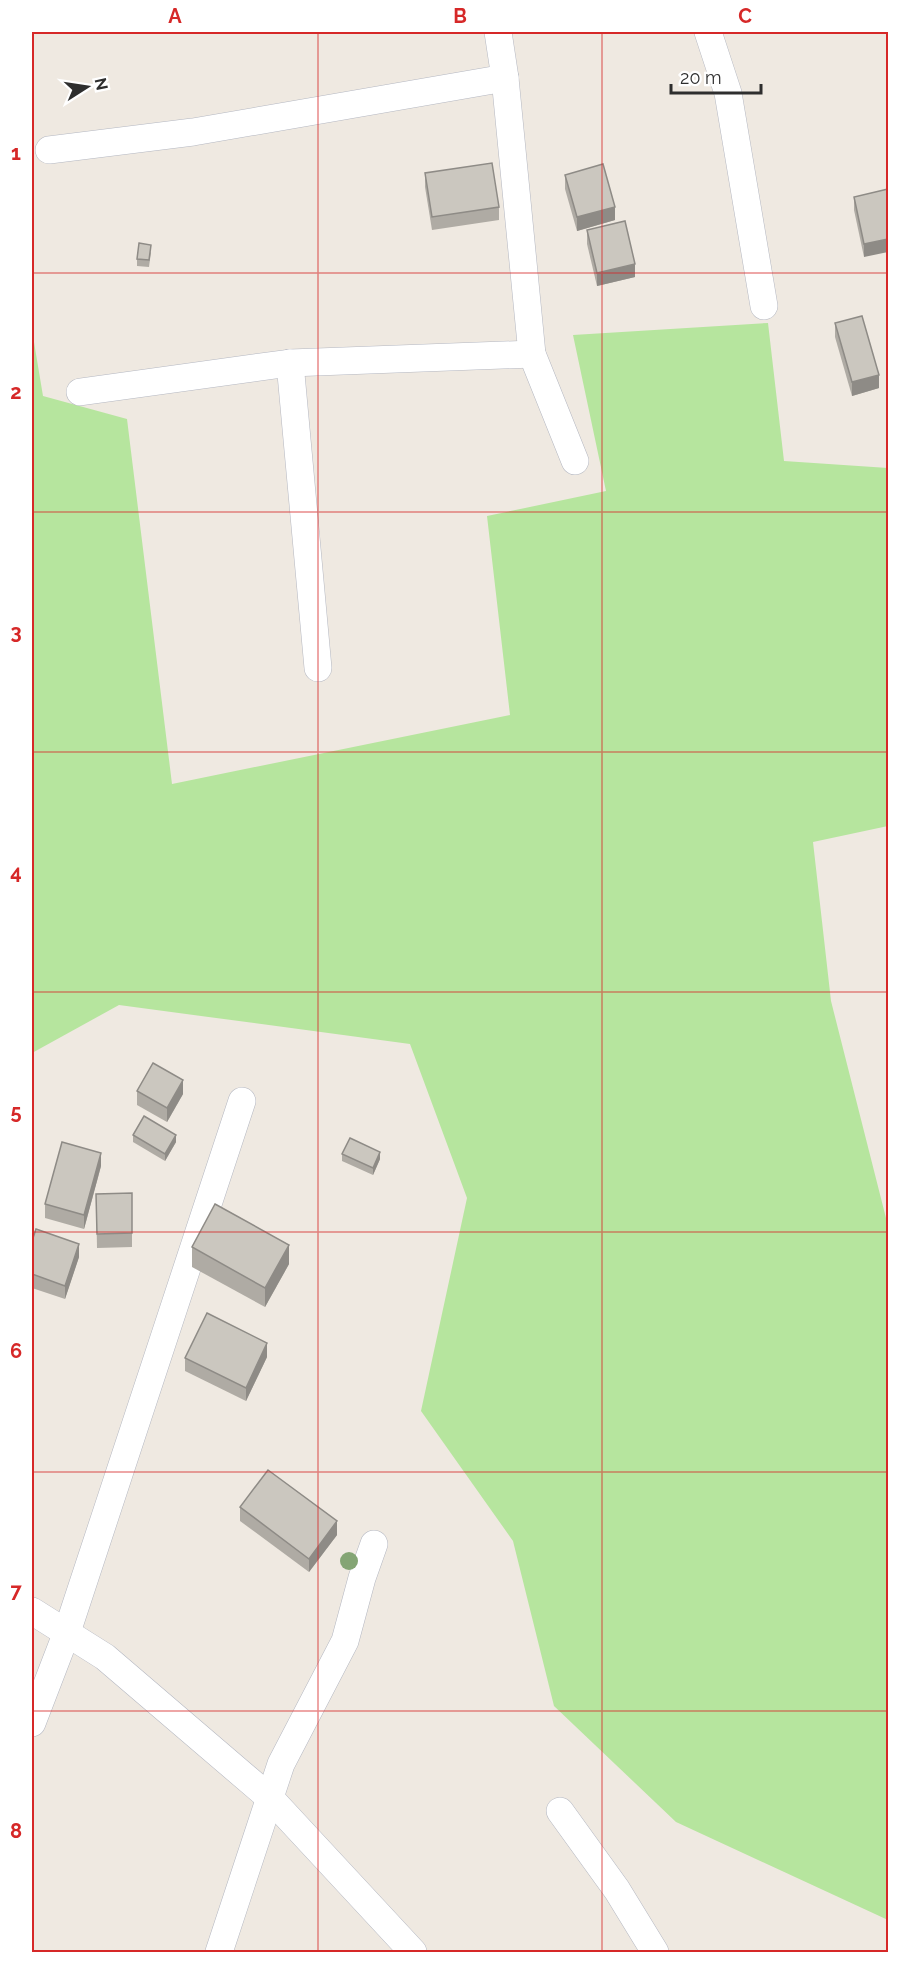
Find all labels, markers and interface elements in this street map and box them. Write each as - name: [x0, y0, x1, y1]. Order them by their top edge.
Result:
- text: A: [168, 4, 182, 28]
- text: B: [453, 4, 467, 28]
- text: C: [738, 4, 752, 28]
- north arrow: [57, 57, 117, 117]
- scale bar: [671, 57, 761, 95]
- text: 20 m: [680, 67, 722, 88]
- text: N: [91, 76, 112, 92]
- text: 1: [11, 141, 21, 165]
- text: 2: [10, 380, 22, 404]
- text: 3: [10, 620, 22, 644]
- text: 4: [10, 860, 22, 884]
- text: 5: [10, 1100, 22, 1124]
- text: 6: [10, 1339, 22, 1363]
- text: 7: [10, 1579, 22, 1603]
- text: 8: [10, 1819, 22, 1843]

